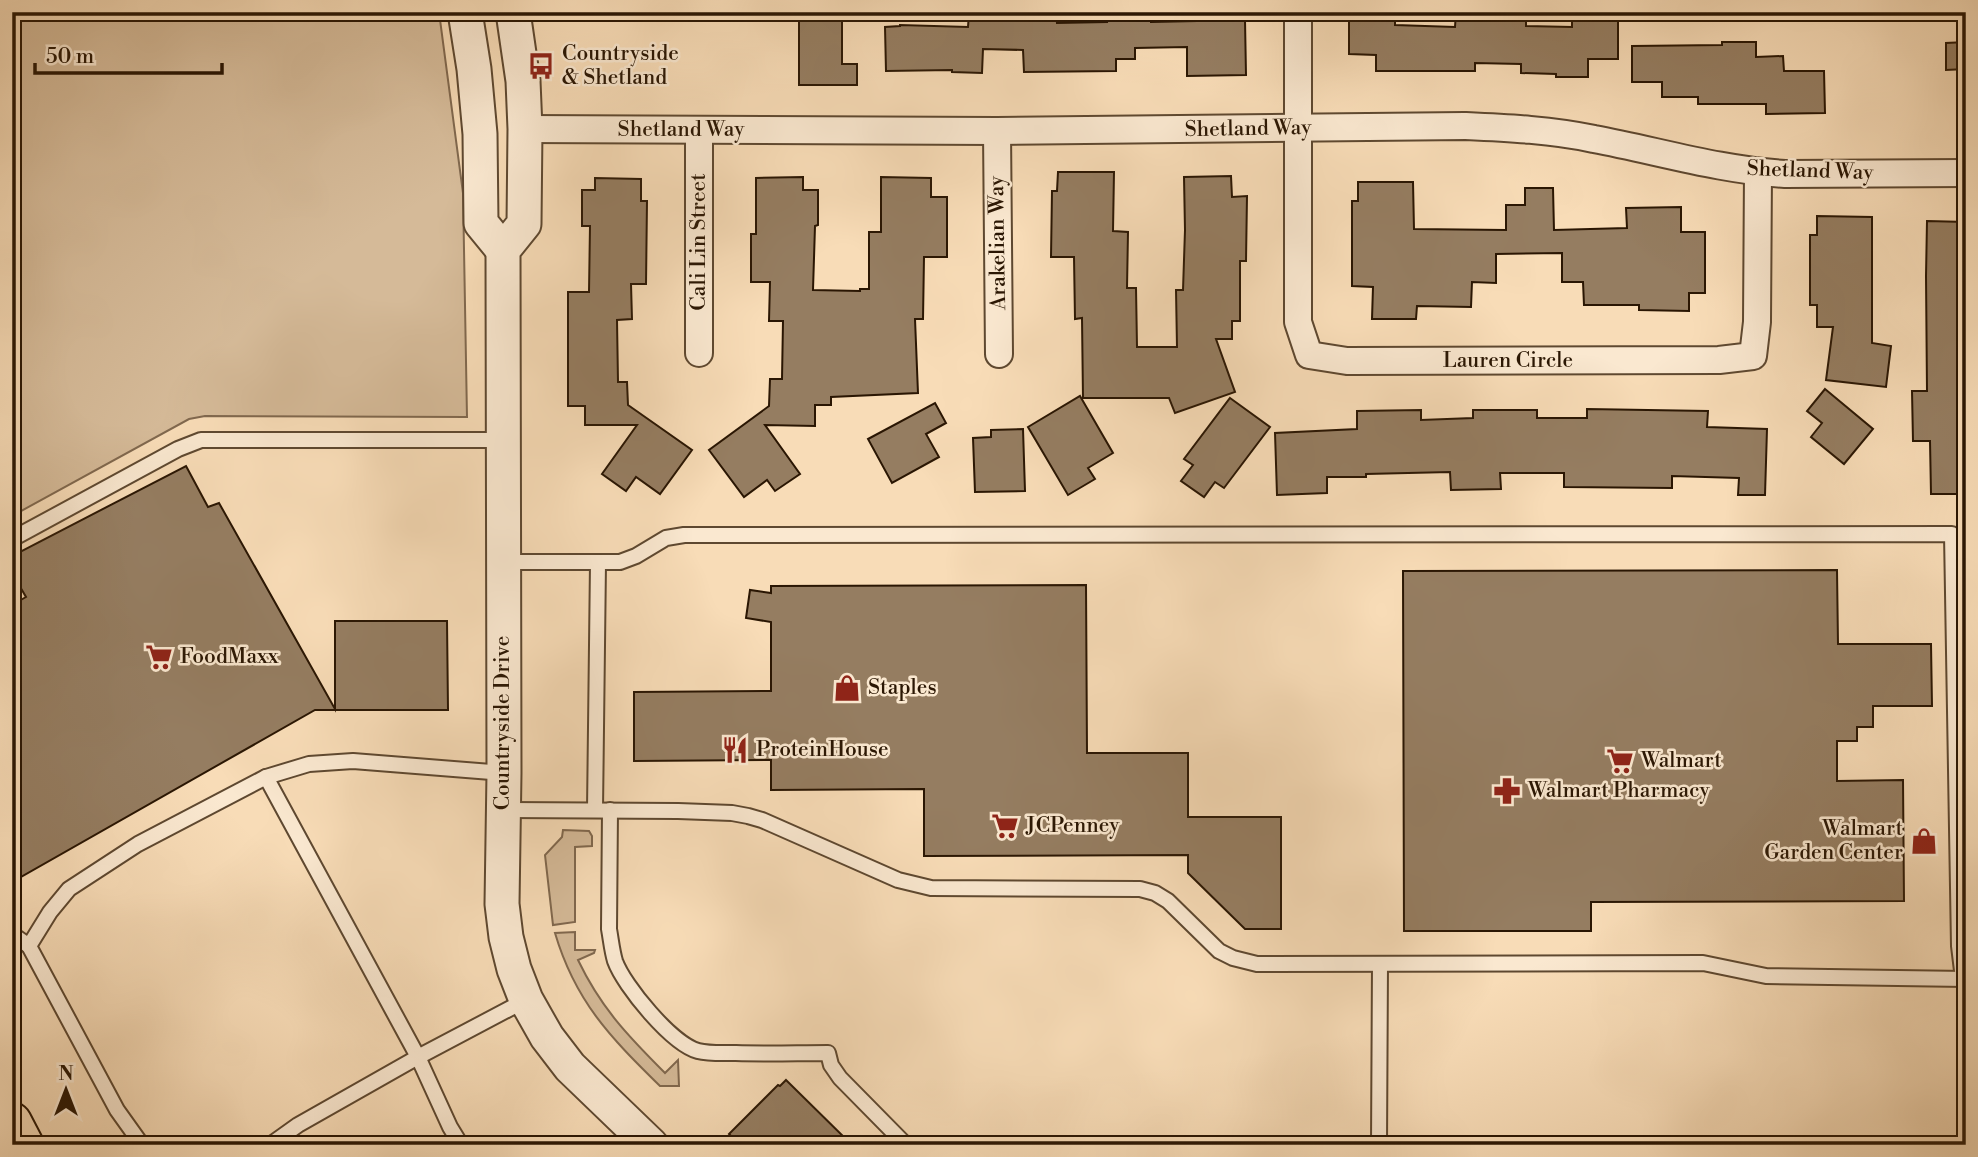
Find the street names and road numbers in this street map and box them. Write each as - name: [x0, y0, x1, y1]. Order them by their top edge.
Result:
- street label: Shetland Way: [1184, 115, 1312, 143]
- street label: Shetland Way: [618, 117, 745, 143]
- street label: Shetland Way: [1746, 156, 1875, 186]
- street label: Cali Lin Street: [686, 173, 712, 311]
- street label: Arakelian Way: [984, 175, 1012, 311]
- street label: Lauren Circle: [1443, 348, 1573, 374]
- street label: Countryside Drive: [490, 636, 516, 810]

